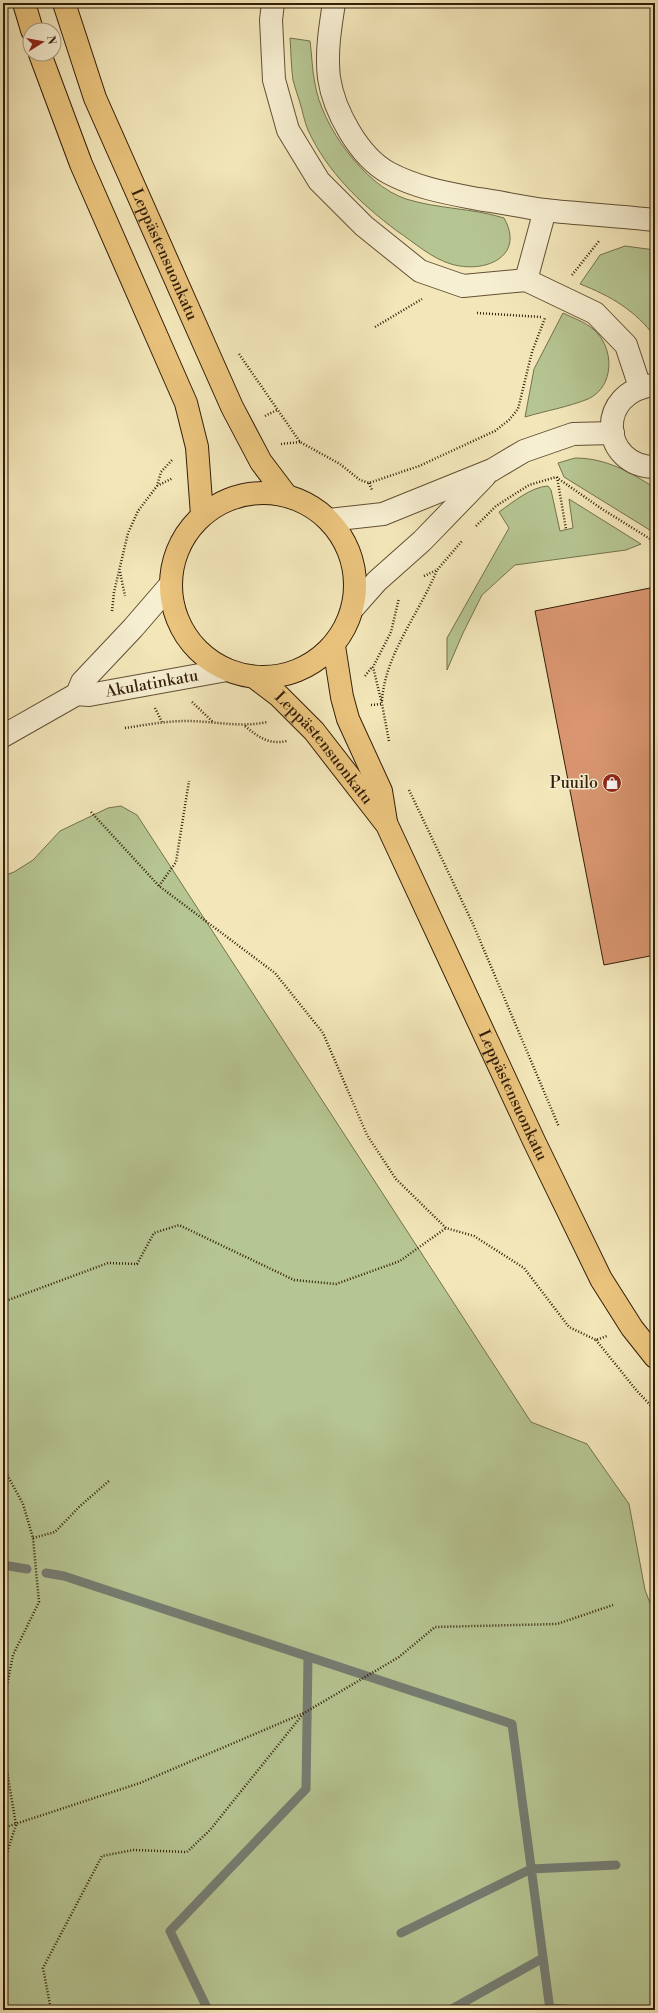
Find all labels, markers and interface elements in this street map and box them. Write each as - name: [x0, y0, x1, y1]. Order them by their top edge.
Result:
- north arrow: [22, 22, 62, 62]
- text: N: [43, 35, 59, 46]
- street label: Leppästensuonkatu: [126, 185, 202, 323]
- street label: Akulatinkatu: [103, 665, 200, 702]
- street label: Leppästensuonkatu: [270, 687, 377, 808]
- shop icon: Puuilo: [601, 772, 623, 794]
- place label: Puuilo: [550, 773, 598, 793]
- street label: Leppästensuonkatu: [474, 1027, 552, 1164]

